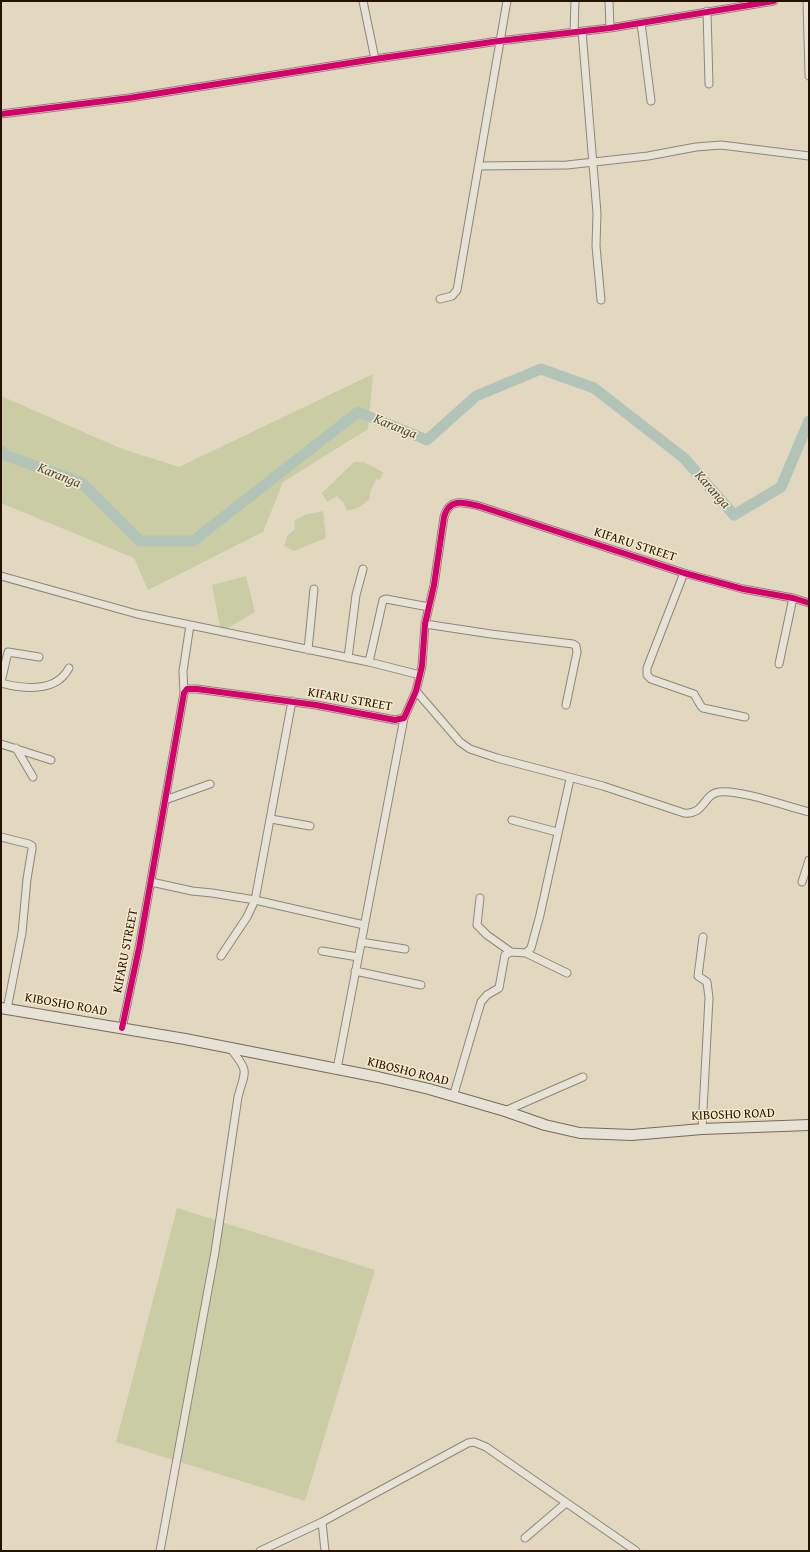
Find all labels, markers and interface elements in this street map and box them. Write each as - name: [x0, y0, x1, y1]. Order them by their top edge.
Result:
- water label: Karanga: [371, 411, 419, 443]
- water label: Karanga: [35, 460, 83, 492]
- water label: Karanga: [691, 468, 733, 512]
- street label: KIFARU STREET: [592, 524, 678, 566]
- street label: KIFARU STREET: [307, 685, 393, 715]
- street label: KIFARU STREET: [110, 908, 142, 994]
- street label: KIBOSHO ROAD: [24, 990, 108, 1020]
- street label: KIBOSHO ROAD: [366, 1054, 450, 1090]
- street label: KIBOSHO ROAD: [691, 1106, 775, 1124]

